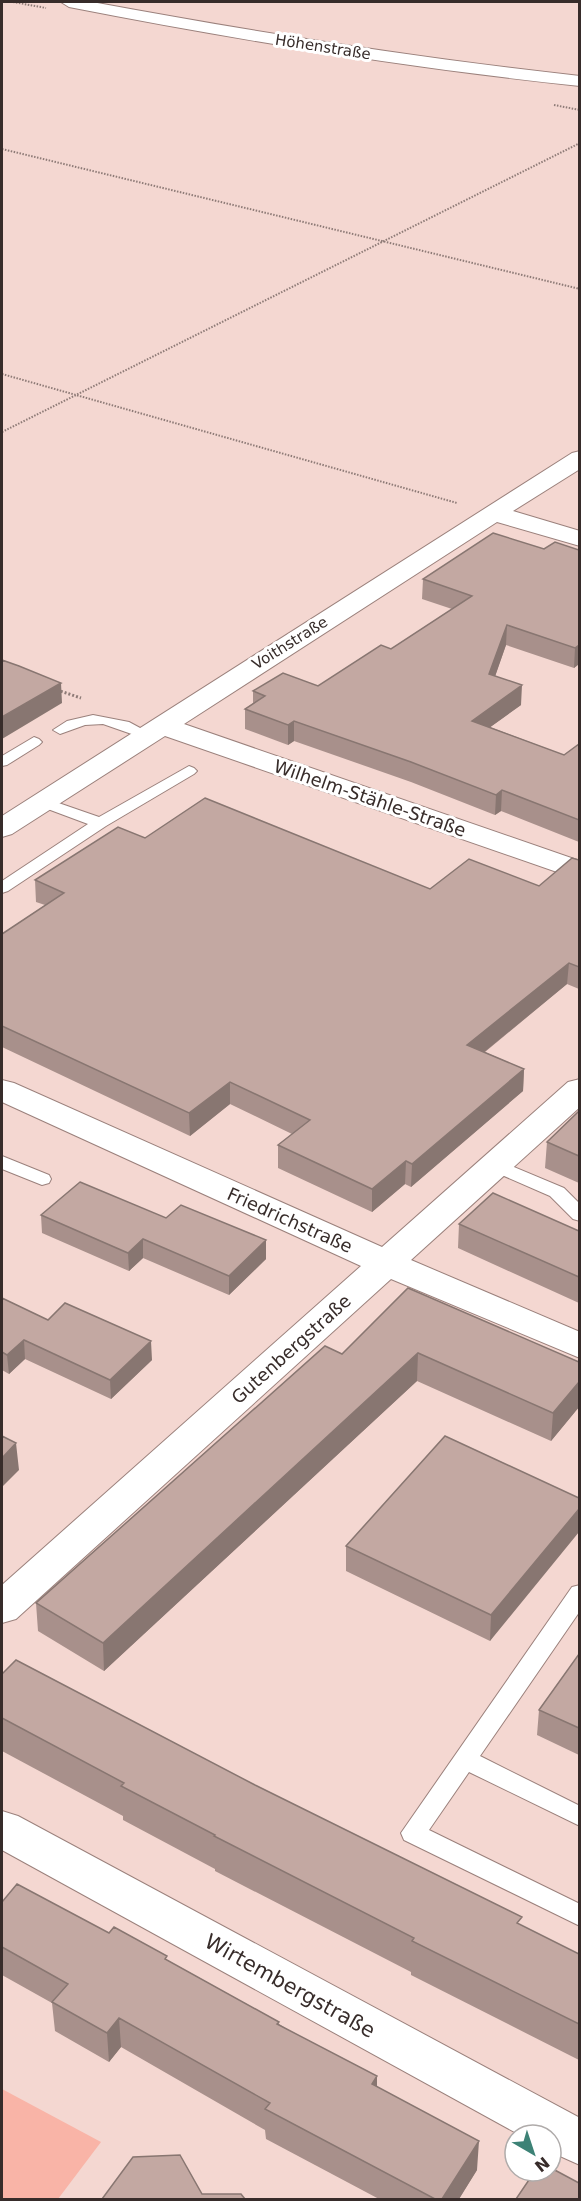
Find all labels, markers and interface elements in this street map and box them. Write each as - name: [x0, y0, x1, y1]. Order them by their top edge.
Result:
- street label: Höhenstraße: [274, 31, 372, 63]
- street label: Voithstraße: [249, 613, 331, 673]
- street label: Wilhelm-Stähle-Straße: [271, 755, 469, 841]
- street label: Friedrichstraße: [224, 1183, 356, 1257]
- street label: Gutenbergstraße: [227, 1290, 355, 1408]
- street label: Wirtembergstraße: [201, 1929, 379, 2043]
- north arrow: [503, 2123, 563, 2183]
- text: N: [531, 2153, 553, 2176]

